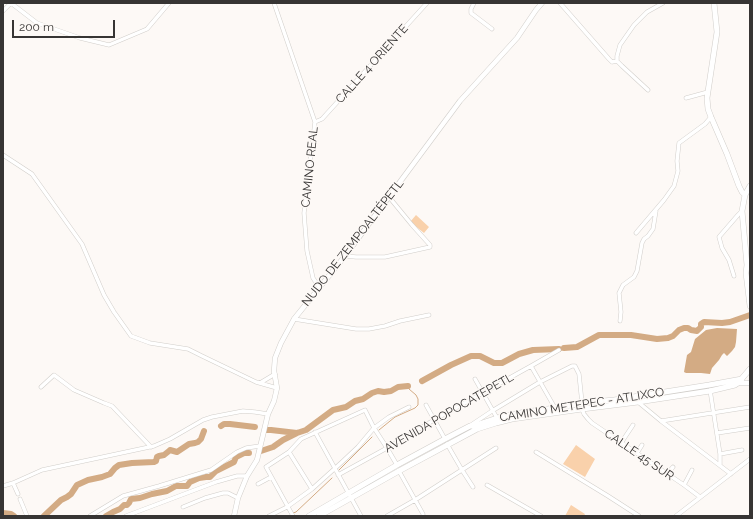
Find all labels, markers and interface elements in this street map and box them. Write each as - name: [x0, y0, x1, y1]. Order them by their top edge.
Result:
- scale bar: [14, 12, 117, 38]
- text: 200 m: [19, 20, 54, 34]
- street label: CALLE 4 ORIENTE: [333, 22, 411, 106]
- street label: CAMINO REAL: [299, 126, 321, 208]
- street label: NUDO DE ZEMPOALTÉPETL: [299, 177, 407, 309]
- street label: AVENIDA POPOCATEPETL: [382, 370, 516, 456]
- street label: CAMINO METEPEC - ATLIXCO: [499, 385, 665, 425]
- street label: CALLE 45 SUR: [601, 426, 677, 484]

